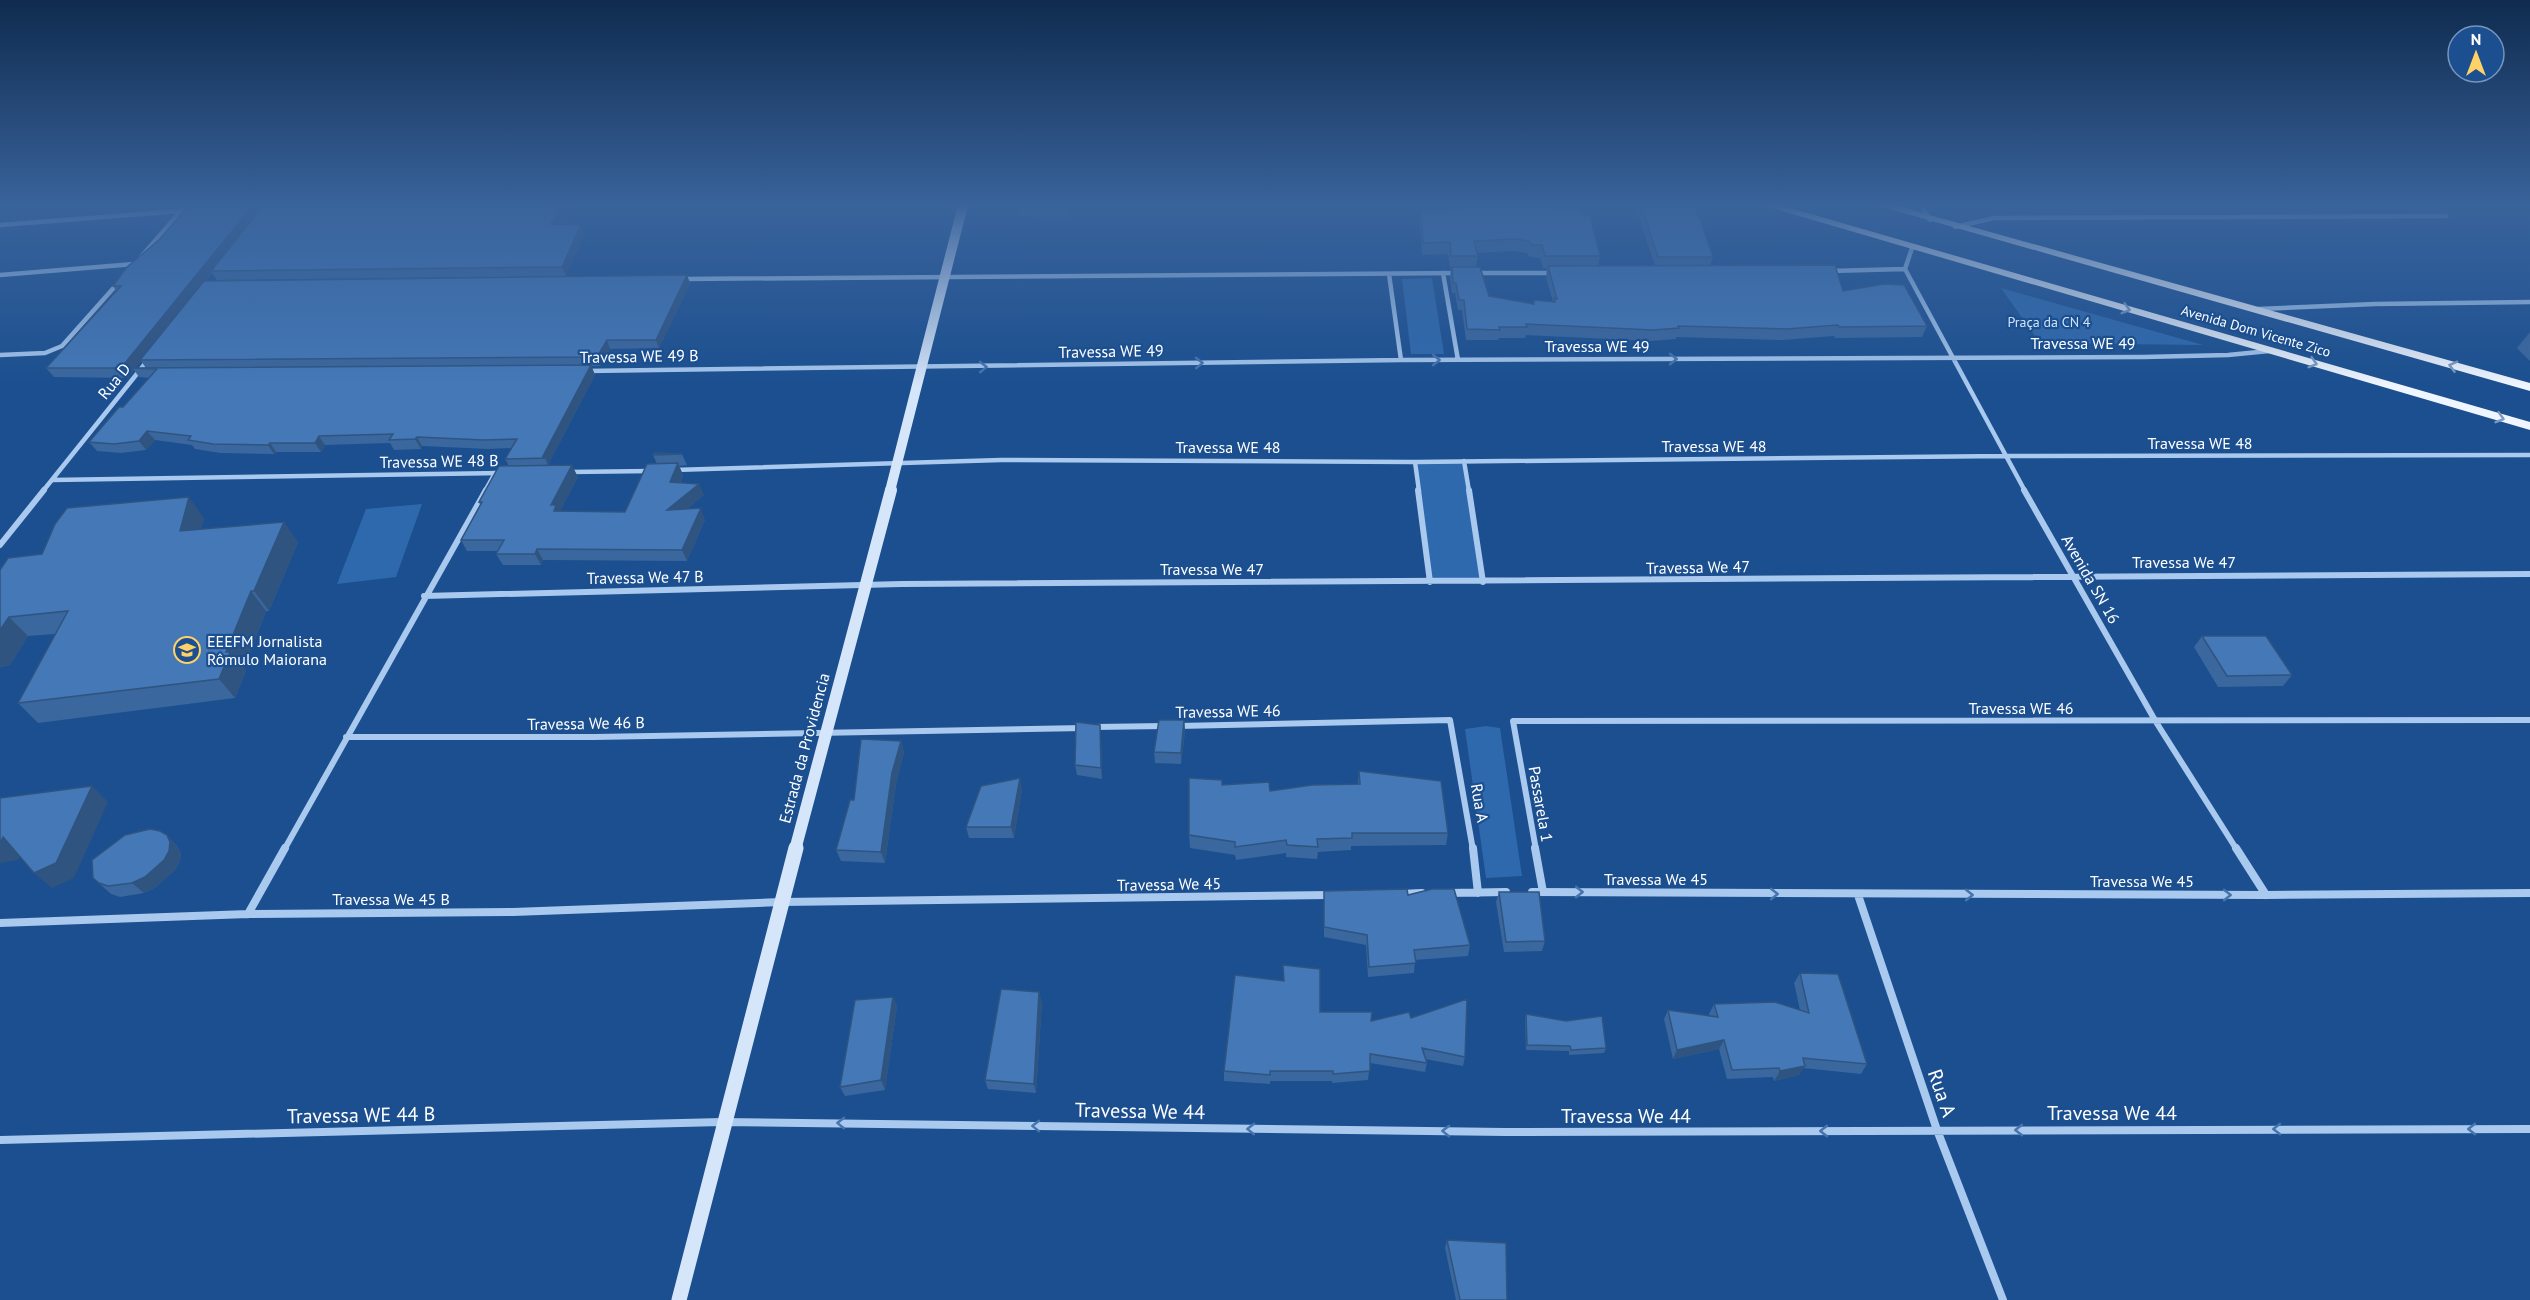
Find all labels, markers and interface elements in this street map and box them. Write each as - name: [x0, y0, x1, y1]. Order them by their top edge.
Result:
- north arrow: [2446, 24, 2506, 84]
- text: N: [2471, 29, 2481, 49]
- street label: Avenida Dom Vicente Zico: [2179, 301, 2333, 361]
- one-way arrow: [2120, 302, 2131, 314]
- park label: Praça da CN 4: [2007, 313, 2091, 331]
- street label: Travessa WE 49: [2030, 333, 2136, 353]
- street label: Travessa WE 49: [1544, 336, 1650, 356]
- street label: Travessa WE 49: [1058, 340, 1164, 362]
- street label: Travessa WE 49 B: [579, 345, 699, 367]
- one-way arrow: [1668, 353, 1677, 365]
- one-way arrow: [1431, 354, 1440, 366]
- one-way arrow: [2308, 356, 2318, 369]
- one-way arrow: [1194, 357, 1203, 370]
- street label: Rua D: [93, 359, 135, 403]
- one-way arrow: [978, 361, 987, 373]
- one-way arrow: [2448, 361, 2459, 373]
- one-way arrow: [2494, 411, 2505, 423]
- street label: Travessa WE 48: [2147, 433, 2253, 453]
- street label: Travessa WE 48: [1661, 436, 1767, 456]
- street label: Travessa WE 48: [1175, 437, 1281, 457]
- street label: Travessa WE 48 B: [379, 450, 499, 472]
- street label: Avenida SN 16: [2058, 531, 2124, 627]
- street label: Travessa We 47: [2132, 552, 2236, 572]
- street label: Travessa We 47: [1646, 556, 1750, 578]
- street label: Travessa We 47: [1160, 559, 1264, 579]
- street label: Travessa We 47 B: [586, 566, 704, 588]
- place label: EEEFM Jornalista Rômulo Maiorana: [207, 631, 327, 669]
- school or university icon: EEEFM Jornalista Rômulo Maiorana: [172, 635, 202, 665]
- street label: Estrada da Providencia: [774, 671, 834, 825]
- street label: Travessa WE 46: [1968, 698, 2074, 718]
- street label: Travessa WE 46: [1175, 700, 1281, 722]
- street label: Travessa We 46 B: [527, 712, 645, 734]
- street label: Passarela 1: [1524, 764, 1558, 844]
- street label: Rua A: [1467, 782, 1493, 825]
- street label: Travessa We 45: [1604, 869, 1708, 889]
- street label: Travessa We 45: [2090, 871, 2194, 891]
- street label: Travessa We 45: [1117, 873, 1221, 895]
- one-way arrow: [1574, 886, 1583, 898]
- one-way arrow: [1769, 888, 1778, 900]
- street label: Travessa We 45 B: [332, 889, 450, 909]
- one-way arrow: [1964, 889, 1973, 901]
- one-way arrow: [2222, 889, 2231, 901]
- street label: Rua A: [1922, 1066, 1962, 1121]
- street label: Travessa We 44: [1075, 1097, 1205, 1125]
- street label: Travessa We 44: [2047, 1100, 2177, 1126]
- street label: Travessa WE 44 B: [287, 1101, 435, 1129]
- street label: Travessa We 44: [1561, 1103, 1691, 1129]
- one-way arrow: [836, 1117, 845, 1130]
- one-way arrow: [1031, 1120, 1040, 1132]
- one-way arrow: [1247, 1123, 1256, 1135]
- one-way arrow: [2272, 1123, 2281, 1135]
- one-way arrow: [2467, 1123, 2476, 1135]
- one-way arrow: [2014, 1124, 2023, 1136]
- one-way arrow: [1442, 1125, 1451, 1137]
- one-way arrow: [1819, 1125, 1828, 1137]

